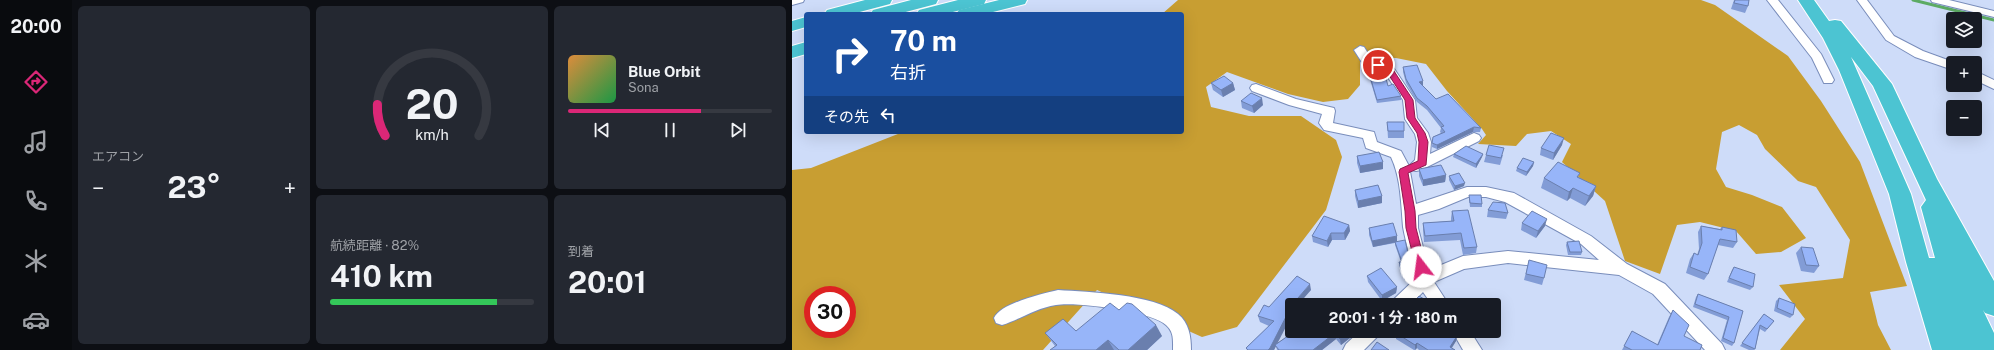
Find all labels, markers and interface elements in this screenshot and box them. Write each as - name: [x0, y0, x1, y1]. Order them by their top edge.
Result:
- map controls: [1946, 12, 1982, 136]
- button: layers: [1946, 12, 1982, 48]
- text: 20:00: [10, 16, 62, 37]
- text: 70 m: [890, 24, 957, 57]
- icon: right: [824, 28, 876, 80]
- pin: [1361, 48, 1395, 82]
- icon: arrive: [1367, 54, 1389, 76]
- button: +: [1946, 56, 1982, 92]
- text: 右折: [890, 62, 926, 83]
- text: Blue Orbit: [628, 63, 701, 80]
- icon: directions: [22, 68, 50, 96]
- text: 20: [405, 78, 459, 127]
- text: Sona: [628, 80, 659, 95]
- button: −: [1946, 100, 1982, 136]
- icon: left: [877, 104, 899, 126]
- text: その先: [824, 108, 869, 125]
- icon: previous: [591, 119, 613, 141]
- icon: pause: [659, 119, 681, 141]
- icon: next: [727, 119, 749, 141]
- text: km/h: [415, 125, 449, 142]
- icon: music: [22, 128, 50, 156]
- text: エアコン: [92, 149, 144, 164]
- text: 23°: [167, 169, 221, 205]
- text: −: [92, 175, 104, 201]
- text: +: [284, 175, 296, 201]
- icon: phone: [22, 187, 50, 215]
- text: 航続距離 · 82%: [330, 238, 419, 253]
- text: 到着: [568, 244, 594, 259]
- position arrow: [1400, 246, 1442, 288]
- icon: climate: [22, 247, 50, 275]
- text: 410 km: [330, 258, 433, 294]
- text: 20:01: [568, 264, 647, 300]
- speed limit sign: 30: [804, 286, 856, 338]
- icon: car: [22, 306, 50, 334]
- text: 20:01 · 1 分 · 180 m: [1329, 309, 1457, 326]

